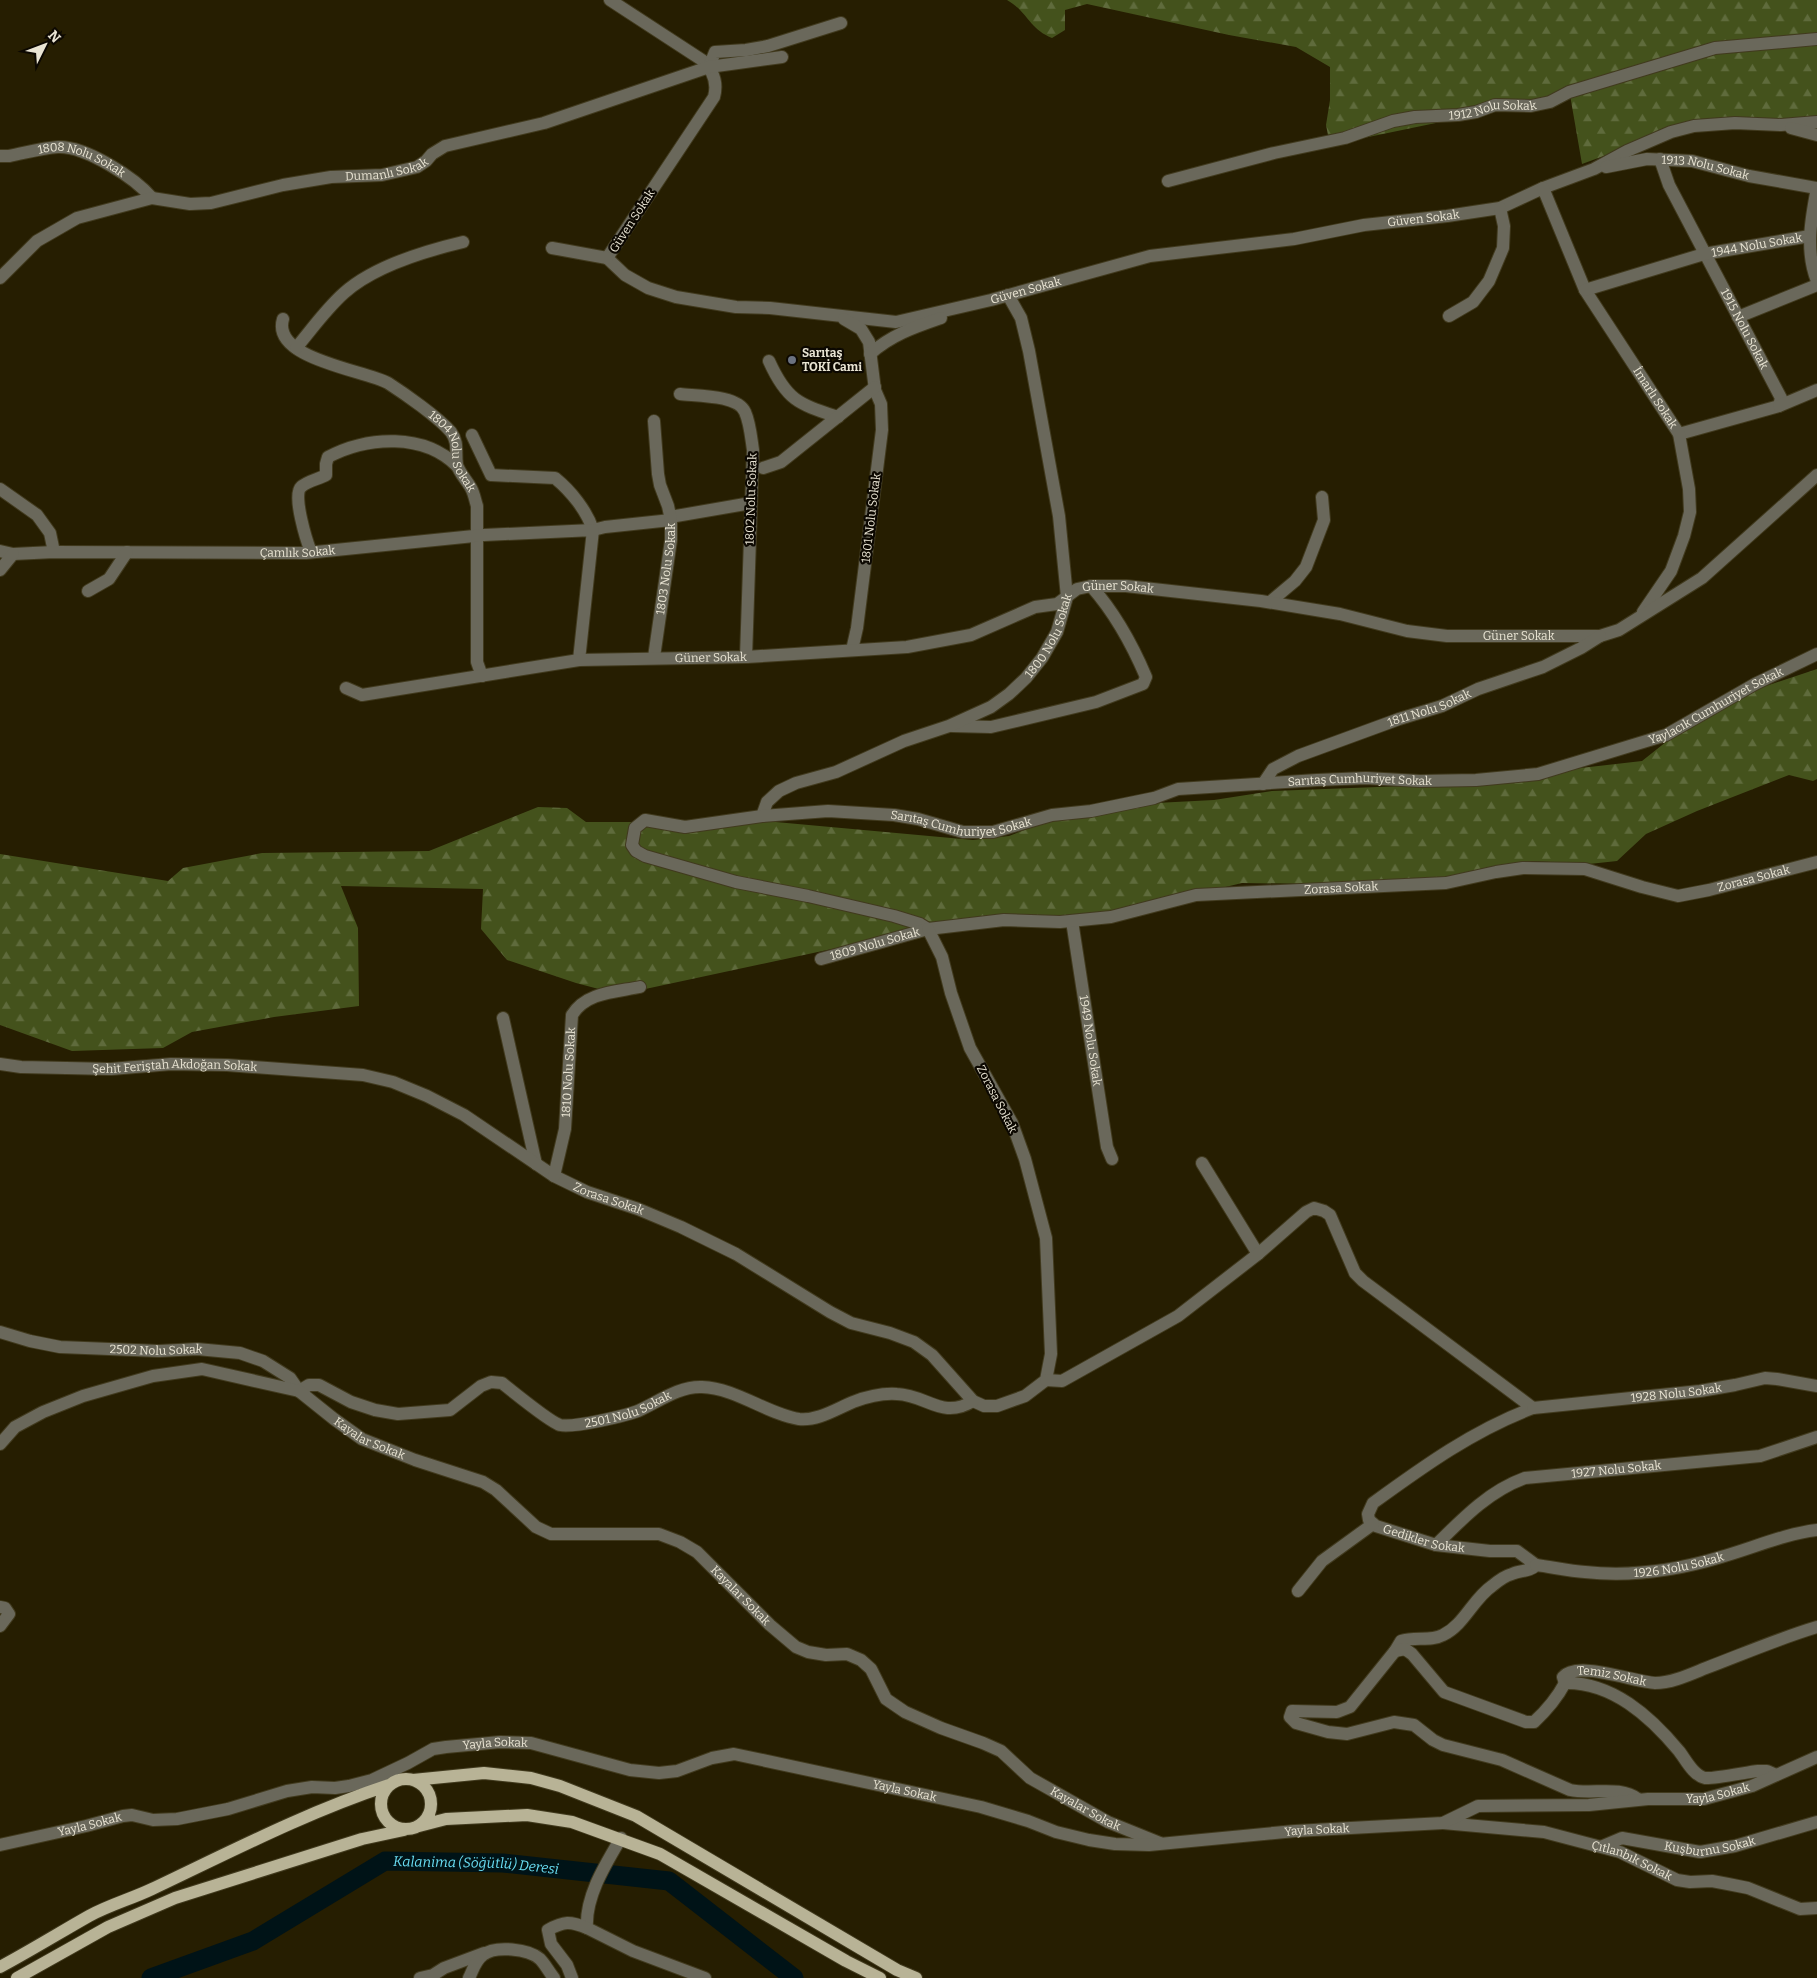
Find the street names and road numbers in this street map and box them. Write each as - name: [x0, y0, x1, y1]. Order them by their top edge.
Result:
- street label: 1912 Nolu Sokak: [1449, 98, 1538, 122]
- street label: 1808 Nolu Sokak: [37, 140, 128, 180]
- street label: 1913 Nolu Sokak: [1661, 153, 1751, 183]
- street label: Dumanlı Sokak: [345, 154, 431, 183]
- street label: Güven Sokak: [606, 187, 658, 255]
- street label: Güven Sokak: [1387, 207, 1461, 229]
- street label: 1944 Nolu Sokak: [1711, 230, 1804, 260]
- street label: Güven Sokak: [989, 274, 1063, 307]
- street label: 1915 Nolu Sokak: [1718, 286, 1772, 372]
- street label: İmarlı Sokak: [1630, 364, 1681, 431]
- street label: 1804 Nolu Sokak: [426, 408, 479, 494]
- street label: 1802 Nolu Sokak: [742, 453, 760, 545]
- street label: 1801 Nolu Sokak: [859, 472, 883, 564]
- street label: 1803 Nolu Sokak: [653, 523, 678, 616]
- street label: Çamlık Sokak: [260, 543, 336, 560]
- street label: Güner Sokak: [1081, 579, 1155, 596]
- street label: 1800 Nolu Sokak: [1022, 592, 1075, 681]
- street label: Güner Sokak: [1483, 629, 1555, 643]
- street label: Güner Sokak: [675, 650, 747, 665]
- street label: Yaylacık Cumhuriyet Sokak: [1647, 664, 1786, 747]
- street label: 1811 Nolu Sokak: [1386, 686, 1473, 730]
- street label: Sarıtaş Cumhuriyet Sokak: [1287, 771, 1432, 789]
- street label: Sarıtaş Cumhuriyet Sokak: [890, 808, 1033, 839]
- street label: Zorasa Sokak: [1716, 862, 1791, 895]
- street label: Zorasa Sokak: [1304, 879, 1379, 897]
- street label: 1809 Nolu Sokak: [828, 925, 922, 963]
- street label: 1949 Nolu Sokak: [1077, 994, 1104, 1087]
- street label: 1810 Nolu Sokak: [559, 1027, 578, 1118]
- street label: Şehit Feriştah Akdoğan Sokak: [92, 1057, 258, 1076]
- street label: Zorasa Sokak: [974, 1063, 1020, 1135]
- street label: Zorasa Sokak: [571, 1179, 646, 1218]
- street label: 2502 Nolu Sokak: [109, 1342, 203, 1358]
- street label: 1928 Nolu Sokak: [1630, 1380, 1723, 1405]
- street label: 2501 Nolu Sokak: [584, 1388, 674, 1431]
- street label: Kayalar Sokak: [331, 1414, 407, 1462]
- street label: 1927 Nolu Sokak: [1571, 1458, 1662, 1481]
- street label: Gedikler Sokak: [1381, 1522, 1466, 1555]
- street label: 1926 Nolu Sokak: [1633, 1550, 1726, 1580]
- street label: Kayalar Sokak: [708, 1563, 773, 1628]
- street label: Temiz Sokak: [1577, 1663, 1648, 1689]
- street label: Yayla Sokak: [462, 1735, 528, 1752]
- street label: Yayla Sokak: [871, 1777, 938, 1804]
- street label: Yayla Sokak: [1686, 1780, 1751, 1806]
- street label: Kayalar Sokak: [1048, 1784, 1123, 1833]
- street label: Yayla Sokak: [57, 1810, 123, 1839]
- street label: Yayla Sokak: [1284, 1821, 1350, 1839]
- street label: Kuşburnu Sokak: [1663, 1833, 1757, 1859]
- street label: Çıtlanbık Sokak: [1590, 1838, 1675, 1884]

